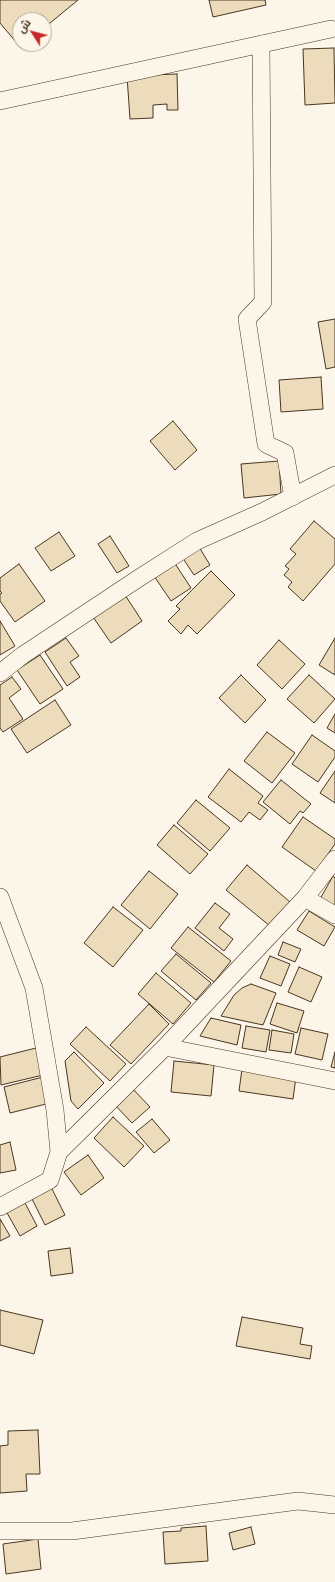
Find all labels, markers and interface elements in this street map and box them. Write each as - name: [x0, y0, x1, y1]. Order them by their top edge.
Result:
- north arrow: [12, 12, 52, 52]
- text: ش: [12, 15, 34, 36]

